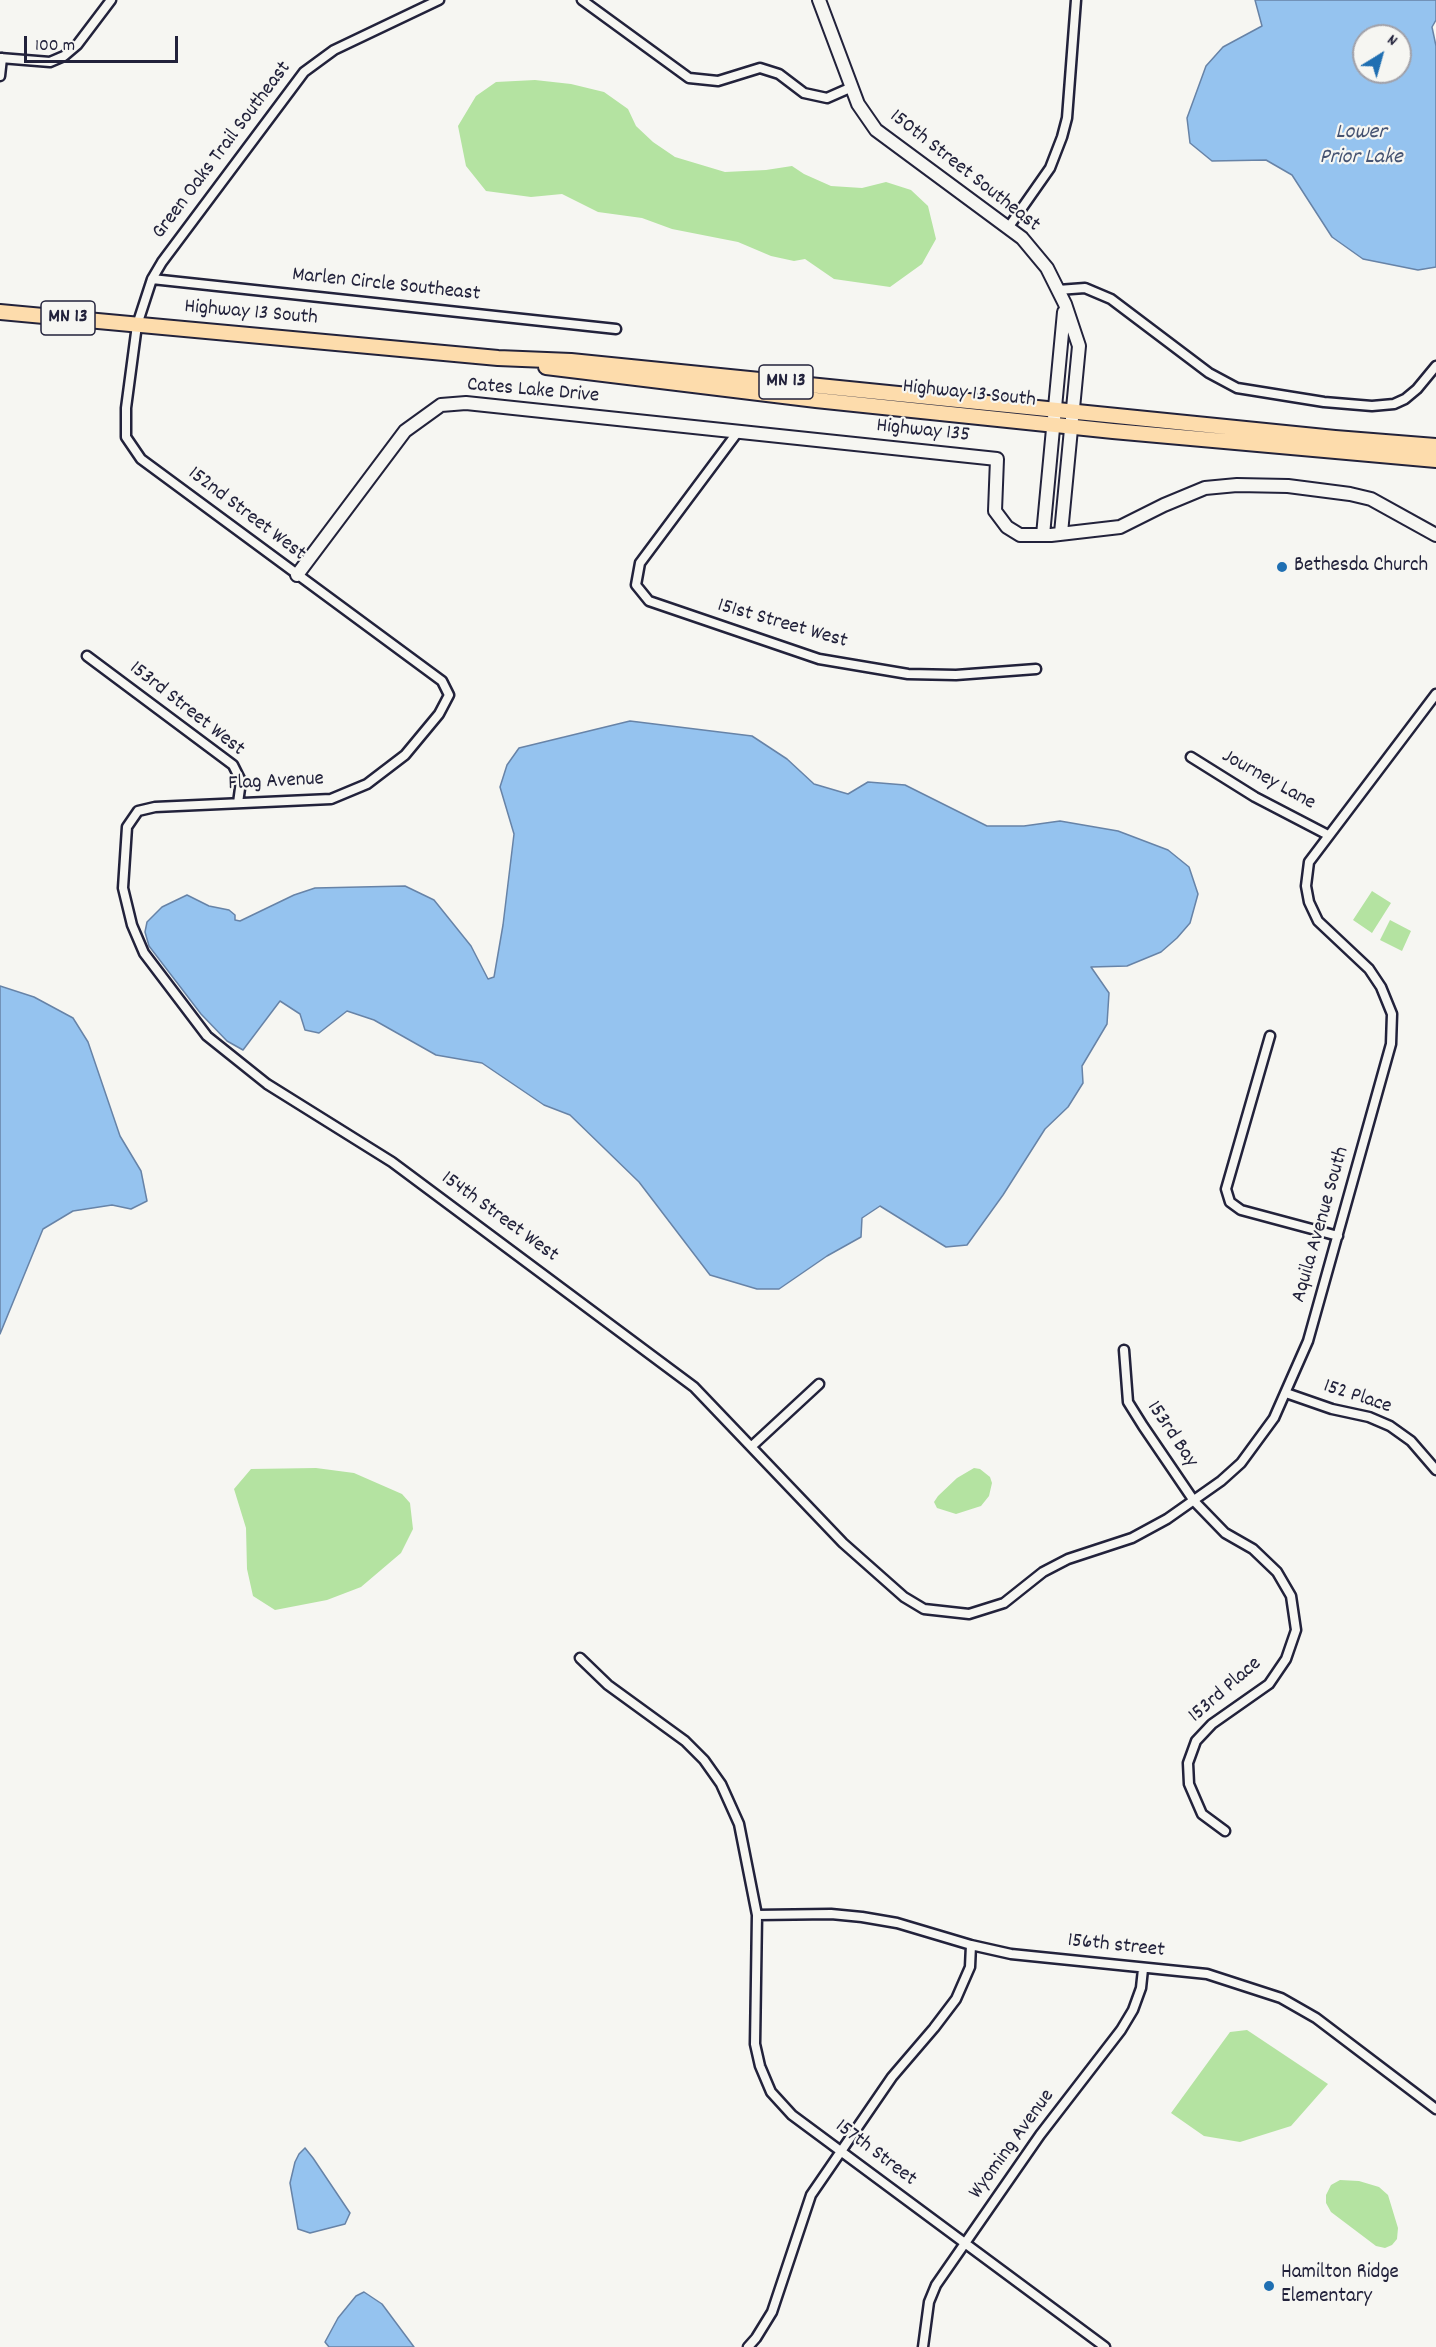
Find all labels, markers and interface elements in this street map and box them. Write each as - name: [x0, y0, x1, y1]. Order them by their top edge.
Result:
- scale bar: [27, 24, 182, 62]
- north arrow: [1352, 24, 1412, 84]
- text: N: [1382, 29, 1402, 52]
- text: 100 m: [35, 34, 75, 59]
- street label: Green Oaks Trail Southeast: [148, 57, 298, 245]
- street label: 150th Street Southeast: [884, 105, 1044, 239]
- water label: Lower Prior Lake: [1319, 121, 1403, 172]
- street label: Marlen Circle Southeast: [291, 264, 481, 308]
- street label: Highway 13 South: [183, 296, 319, 332]
- road number: MN 13: [41, 301, 95, 335]
- road number: MN 13: [759, 365, 813, 399]
- street label: Cates Lake Drive: [466, 374, 600, 410]
- street label: Highway 13 South: [901, 375, 1037, 415]
- street label: Highway 135: [875, 415, 971, 449]
- street label: 152nd Street West: [182, 462, 310, 568]
- place label: Bethesda Church: [1294, 554, 1428, 580]
- marker: Bethesda Church: [1275, 560, 1289, 574]
- street label: 151st Street West: [714, 594, 850, 656]
- street label: 153rd Street West: [123, 657, 249, 763]
- street label: Journey Lane: [1217, 745, 1319, 817]
- street label: Flag Avenue: [228, 768, 324, 798]
- street label: Aquila Avenue South: [1288, 1144, 1356, 1306]
- street label: 154th Street West: [435, 1167, 563, 1269]
- street label: 152 Place: [1320, 1375, 1394, 1421]
- street label: 153rd Bay: [1140, 1397, 1202, 1473]
- street label: 153rd Place: [1184, 1653, 1268, 1729]
- street label: 156th street: [1066, 1929, 1166, 1965]
- street label: Wyoming Avenue: [965, 2085, 1061, 2205]
- street label: 157th Street: [829, 2115, 921, 2193]
- place label: Hamilton Ridge Elementary: [1281, 2261, 1399, 2311]
- marker: Hamilton Ridge Elementary: [1262, 2279, 1276, 2293]

